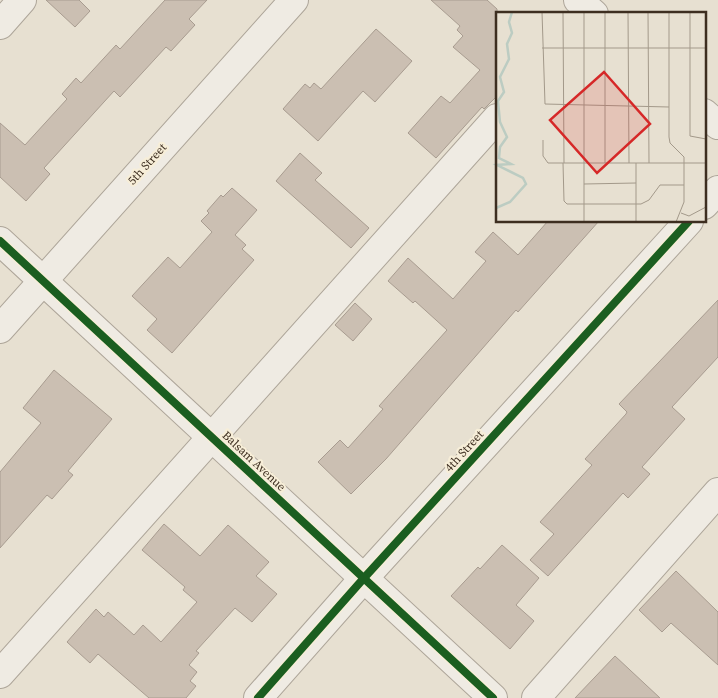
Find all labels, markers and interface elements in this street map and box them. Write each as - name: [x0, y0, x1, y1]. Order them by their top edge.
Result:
- inset map: [496, 12, 706, 222]
- street label: 5th Street: [124, 140, 170, 188]
- street label: Balsam Avenue: [219, 427, 289, 495]
- street label: 4th Street: [441, 427, 487, 475]

